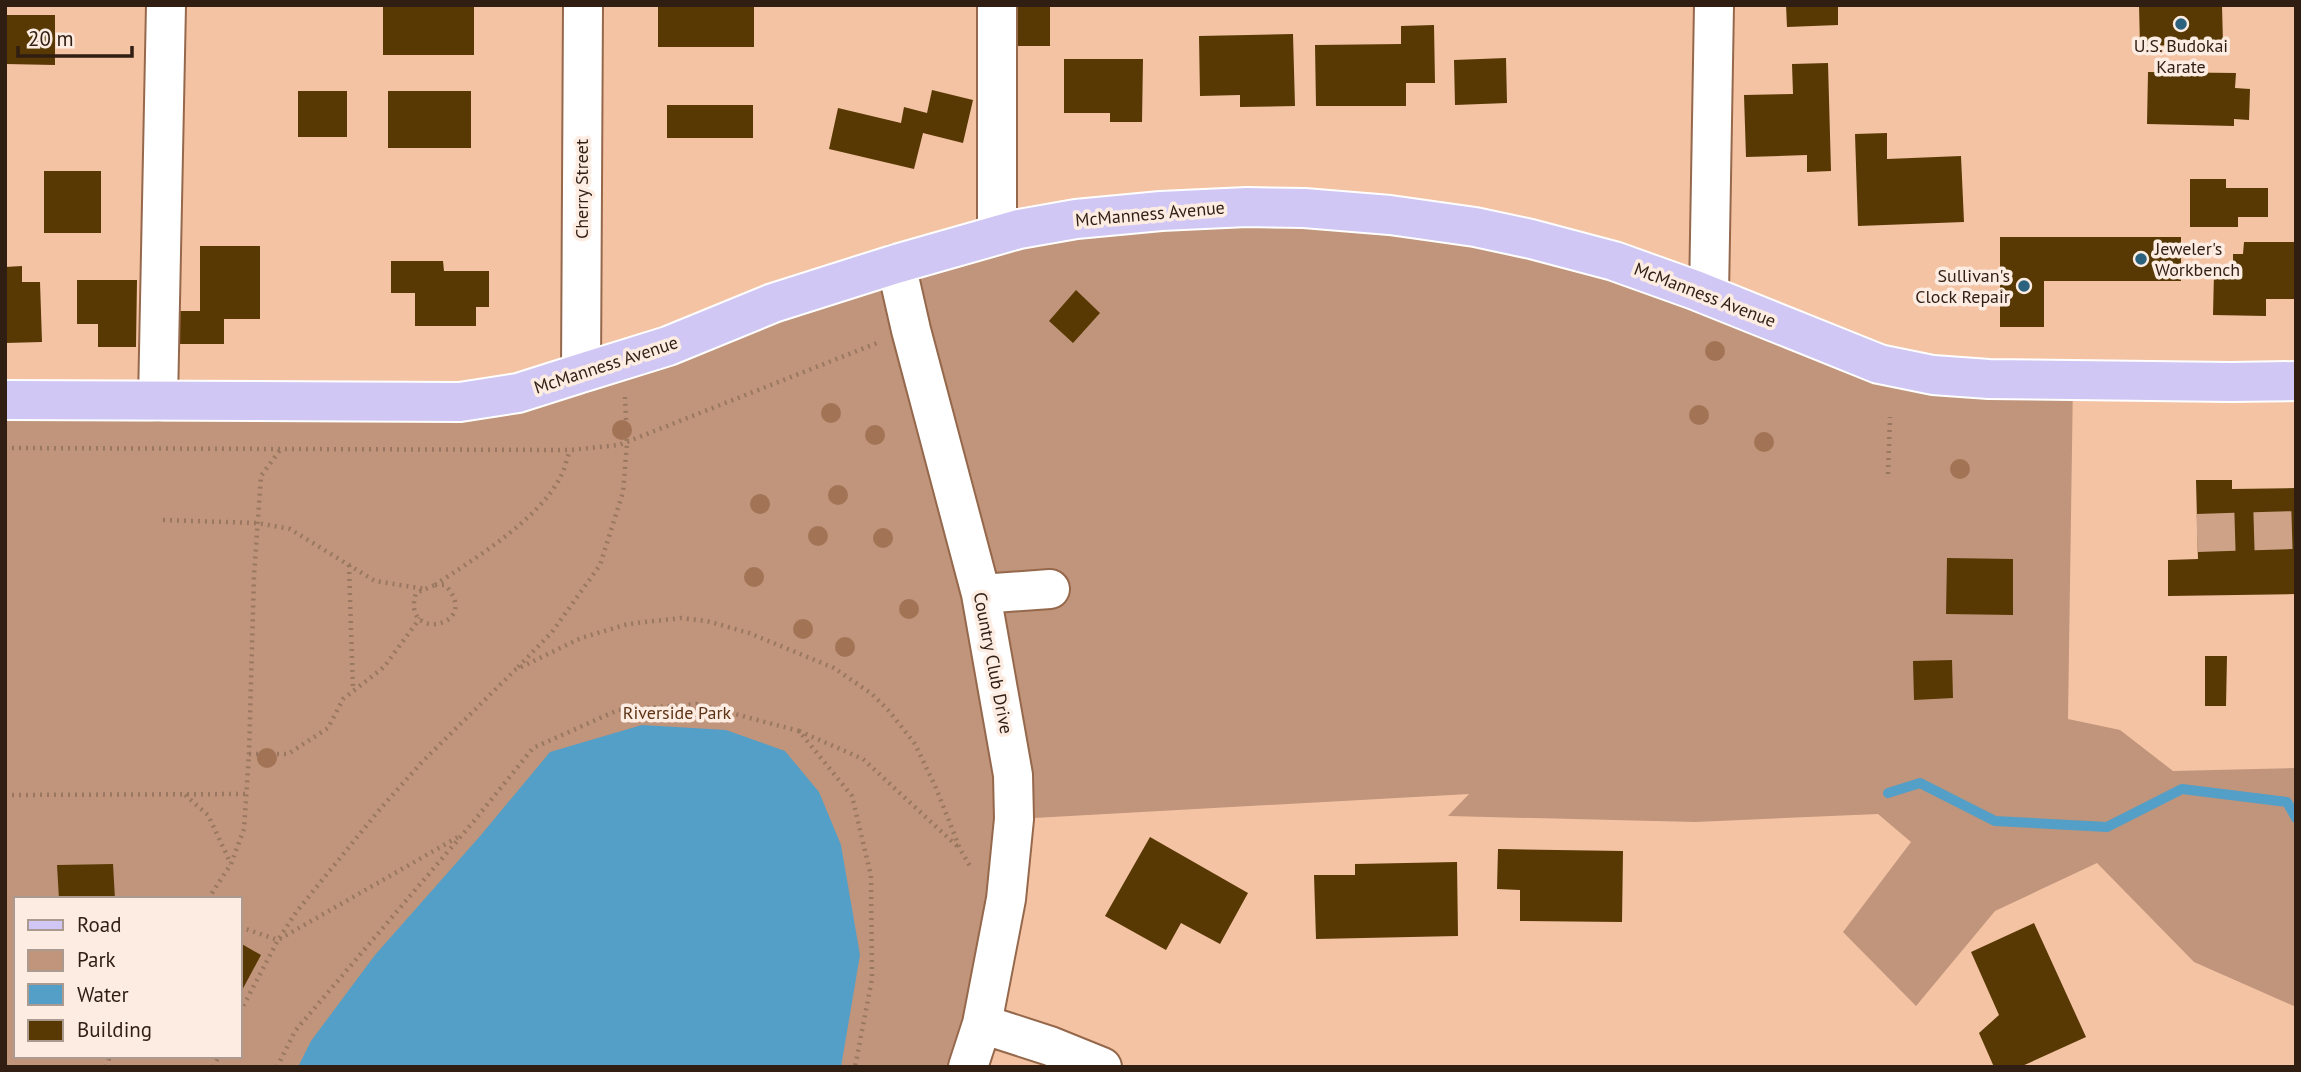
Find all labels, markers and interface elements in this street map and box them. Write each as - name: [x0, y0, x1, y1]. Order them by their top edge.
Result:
- scale bar: [18, 14, 131, 58]
- marker: U.S. Budokai Karate: [2173, 16, 2189, 32]
- text: 20 m: [28, 25, 74, 52]
- place label: U.S. Budokai Karate: [2134, 34, 2228, 78]
- street label: Cherry Street: [570, 139, 593, 239]
- street label: McManness Avenue: [1074, 196, 1226, 231]
- place label: Jeweler's Workbench: [2154, 237, 2240, 281]
- marker: Jeweler's Workbench: [2133, 251, 2149, 267]
- street label: McManness Avenue: [1631, 257, 1779, 332]
- place label: Sullivan's Clock Repair: [1915, 264, 2010, 308]
- marker: Sullivan's Clock Repair: [2016, 278, 2032, 294]
- street label: McManness Avenue: [531, 330, 681, 399]
- street label: Country Club Drive: [968, 590, 1018, 736]
- park label: Riverside Park: [623, 701, 732, 724]
- legend: [14, 897, 242, 1058]
- text: Road: [77, 911, 121, 938]
- text: Park: [77, 946, 116, 973]
- text: Water: [77, 981, 129, 1008]
- text: Building: [77, 1016, 152, 1043]

